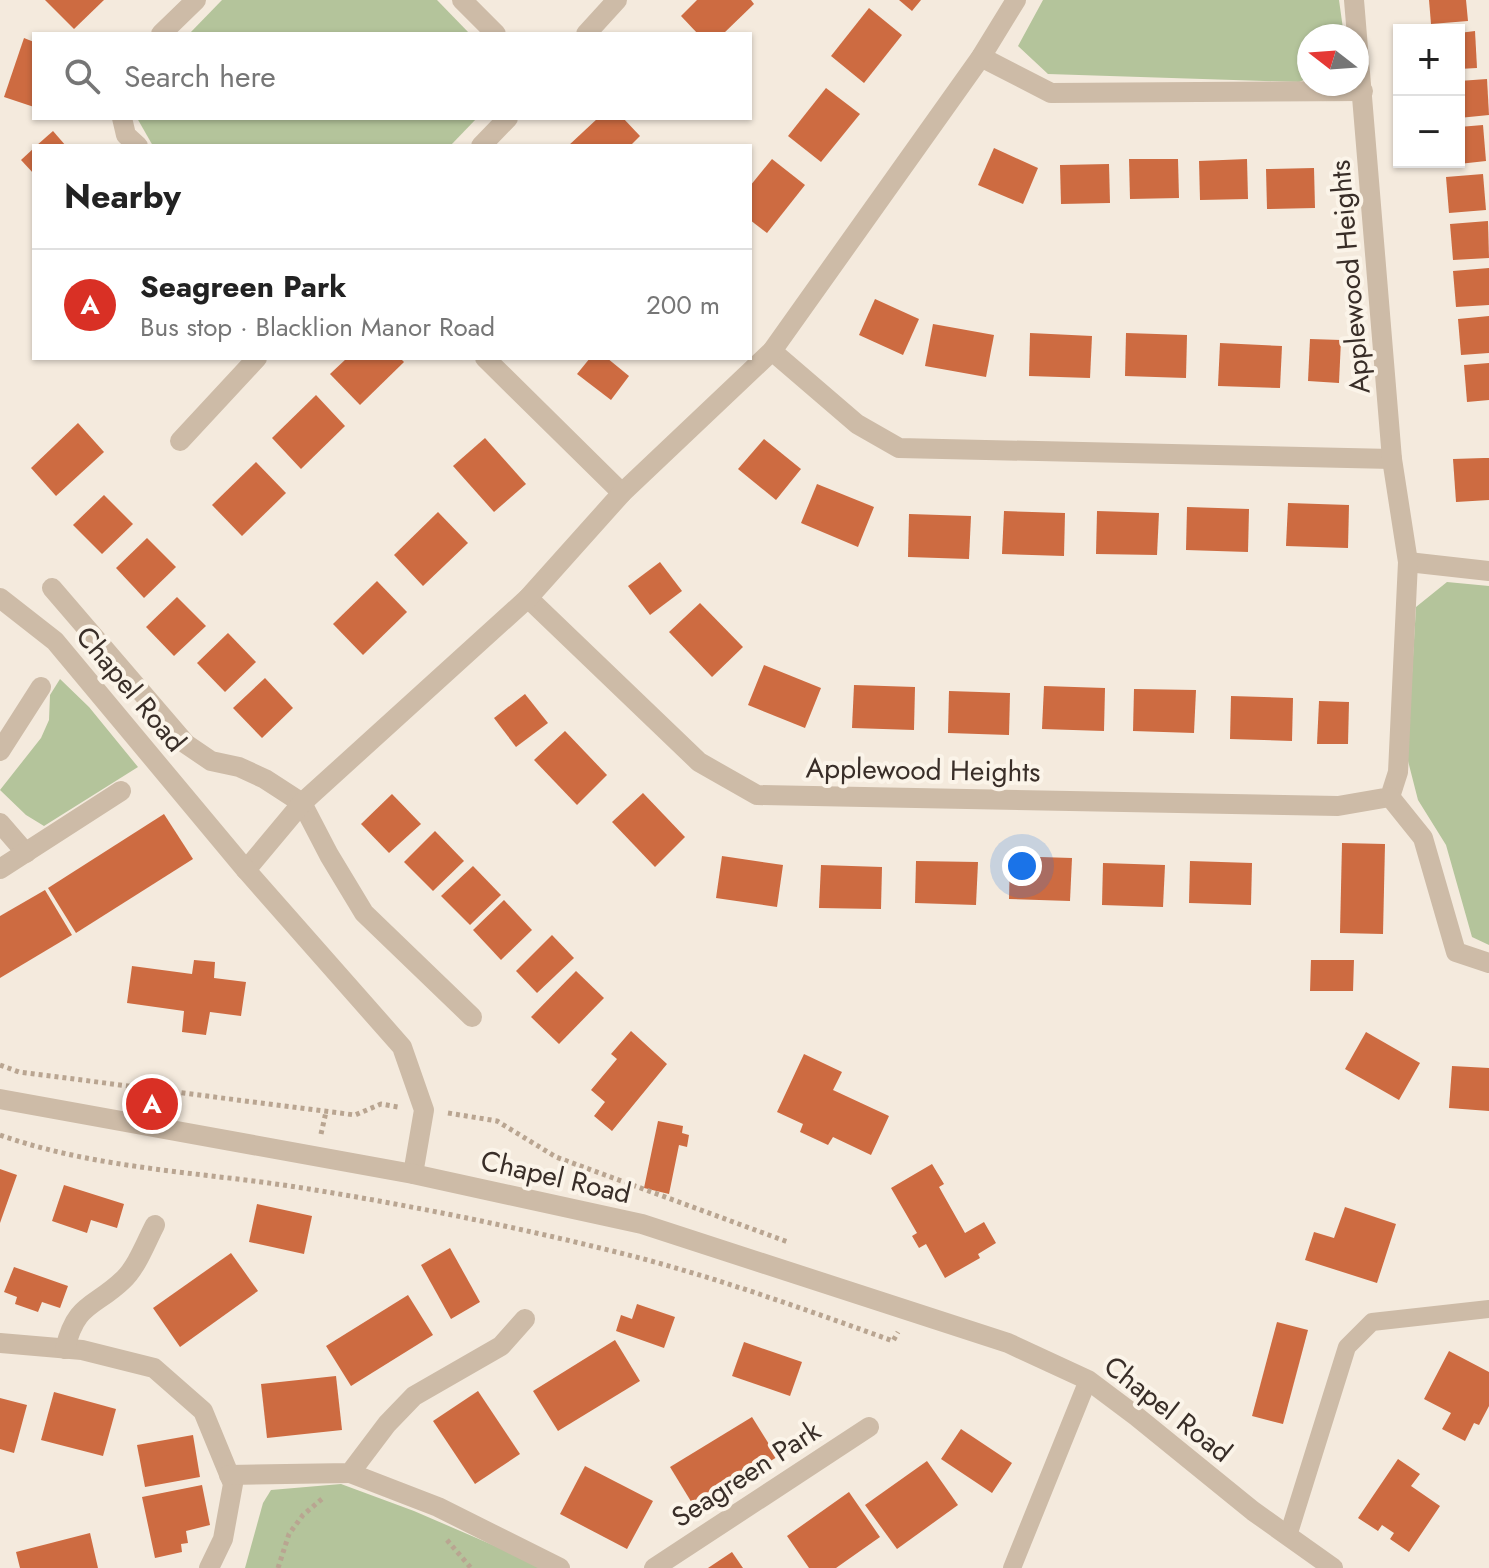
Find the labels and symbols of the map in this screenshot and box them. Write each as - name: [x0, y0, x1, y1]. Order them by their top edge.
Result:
- north arrow: [1297, 24, 1369, 96]
- street label: Applewood Heights: [1319, 158, 1381, 396]
- street label: Chapel Road: [66, 617, 196, 761]
- street label: Applewood Heights: [805, 747, 1041, 793]
- your location: [1002, 846, 1042, 886]
- pin: A: [126, 1074, 178, 1134]
- street label: Chapel Road: [477, 1140, 635, 1214]
- street label: Chapel Road: [1095, 1346, 1241, 1472]
- street label: Seagreen Park: [663, 1410, 829, 1538]

